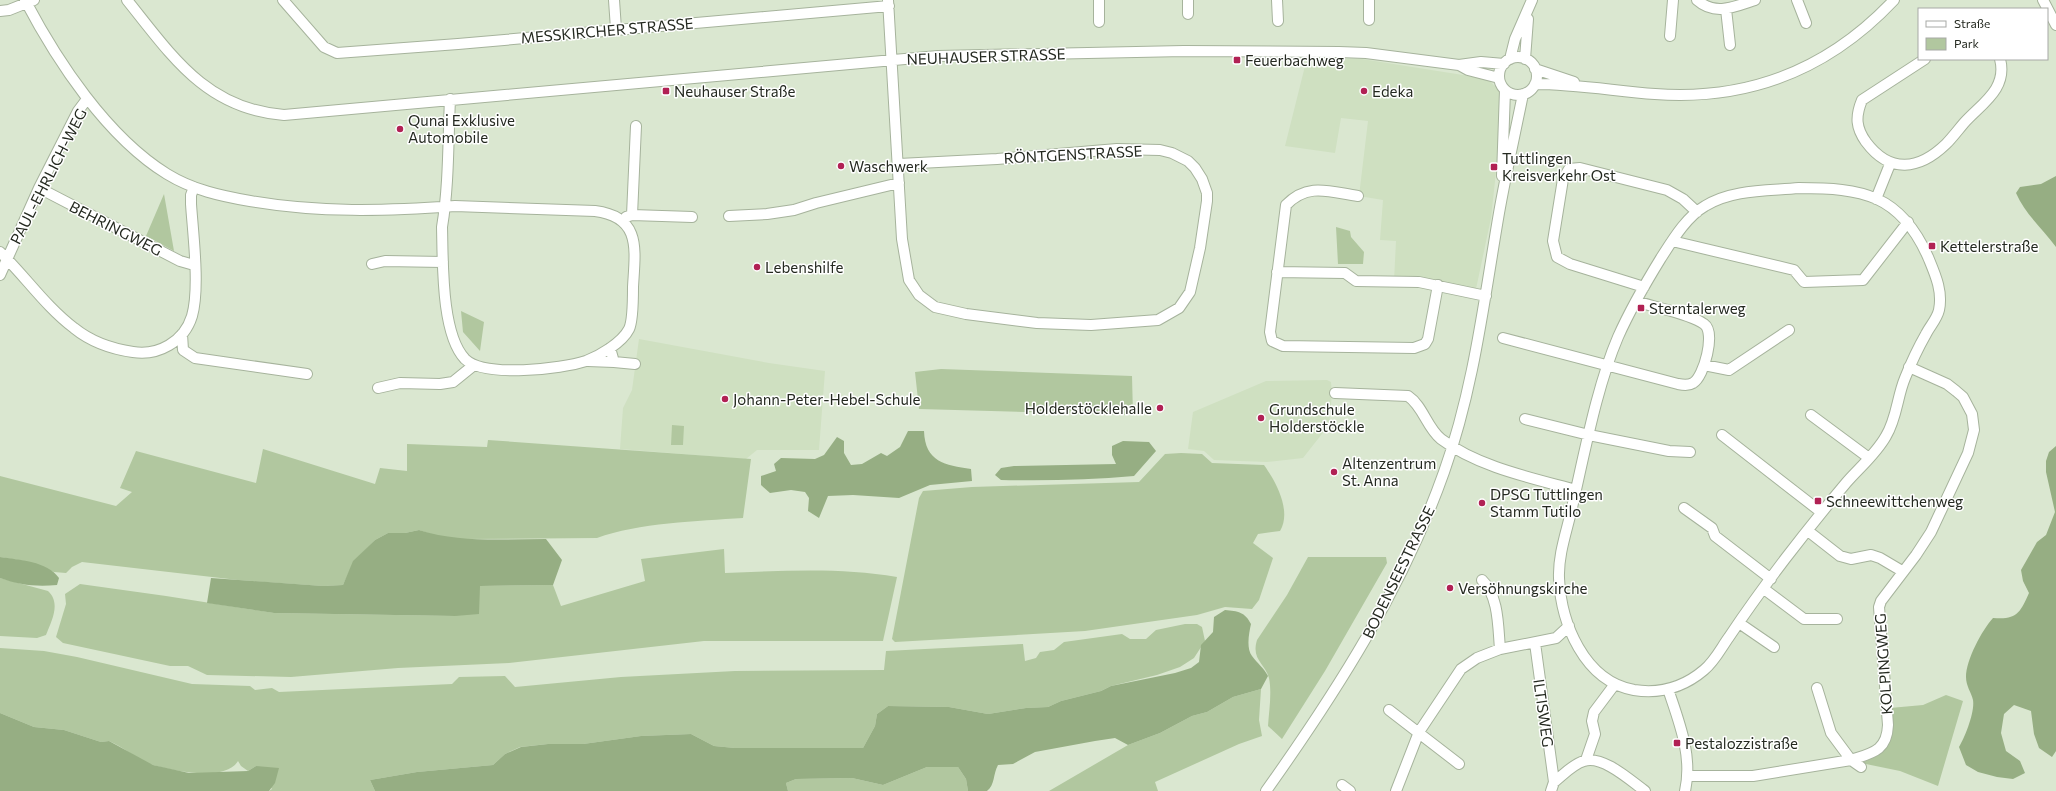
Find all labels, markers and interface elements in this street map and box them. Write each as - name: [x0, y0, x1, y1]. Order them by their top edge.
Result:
- legend: [1918, 8, 2048, 60]
- street label: MESSKIRCHER STRASSE: [520, 13, 694, 47]
- text: Straße: [1954, 16, 1990, 30]
- text: Park: [1954, 36, 1980, 50]
- street label: NEUHAUSER STRASSE: [906, 44, 1066, 68]
- place label: Feuerbachweg: [1245, 51, 1344, 69]
- marker: Feuerbachweg: [1232, 55, 1242, 65]
- place label: Neuhauser Straße: [674, 82, 796, 100]
- place label: Edeka: [1372, 82, 1413, 100]
- marker: Neuhauser Straße: [661, 86, 671, 96]
- marker: Edeka: [1359, 86, 1369, 96]
- street label: PAUL-EHRLICH-WEG: [6, 105, 90, 247]
- place label: Qunai Exklusive Automobile: [408, 111, 515, 146]
- marker: Qunai Exklusive Automobile: [395, 124, 405, 134]
- street label: RÖNTGENSTRASSE: [1003, 141, 1143, 167]
- place label: Tuttlingen Kreisverkehr Ost: [1502, 149, 1616, 184]
- place label: Waschwerk: [849, 157, 928, 175]
- marker: Waschwerk: [836, 161, 846, 171]
- marker: Tuttlingen Kreisverkehr Ost: [1489, 162, 1499, 172]
- street label: BEHRINGWEG: [67, 197, 165, 259]
- place label: Kettelerstraße: [1940, 237, 2039, 255]
- marker: Kettelerstraße: [1927, 241, 1937, 251]
- place label: Lebenshilfe: [765, 258, 844, 276]
- marker: Lebenshilfe: [752, 262, 762, 272]
- place label: Sterntalerweg: [1649, 299, 1746, 317]
- marker: Sterntalerweg: [1636, 303, 1646, 313]
- place label: Johann-Peter-Hebel-Schule: [733, 390, 921, 408]
- marker: Johann-Peter-Hebel-Schule: [720, 394, 730, 404]
- place label: Holderstöcklehalle: [1025, 399, 1152, 417]
- place label: Grundschule Holderstöckle: [1269, 400, 1364, 435]
- marker: Holderstöcklehalle: [1155, 403, 1165, 413]
- marker: Grundschule Holderstöckle: [1256, 413, 1266, 423]
- place label: Altenzentrum St. Anna: [1342, 454, 1436, 489]
- marker: Altenzentrum St. Anna: [1329, 467, 1339, 477]
- place label: DPSG Tuttlingen Stamm Tutilo: [1490, 485, 1603, 520]
- place label: Schneewittchenweg: [1826, 492, 1963, 510]
- marker: Schneewittchenweg: [1813, 496, 1823, 506]
- marker: DPSG Tuttlingen Stamm Tutilo: [1477, 498, 1487, 508]
- street label: BODENSEESTRASSE: [1358, 503, 1438, 641]
- place label: Versöhnungskirche: [1458, 579, 1588, 597]
- marker: Versöhnungskirche: [1445, 583, 1455, 593]
- street label: KOLPINGWEG: [1870, 613, 1896, 715]
- street label: ILTISWEG: [1530, 678, 1558, 748]
- place label: Pestalozzistraße: [1685, 734, 1798, 752]
- marker: Pestalozzistraße: [1672, 738, 1682, 748]

